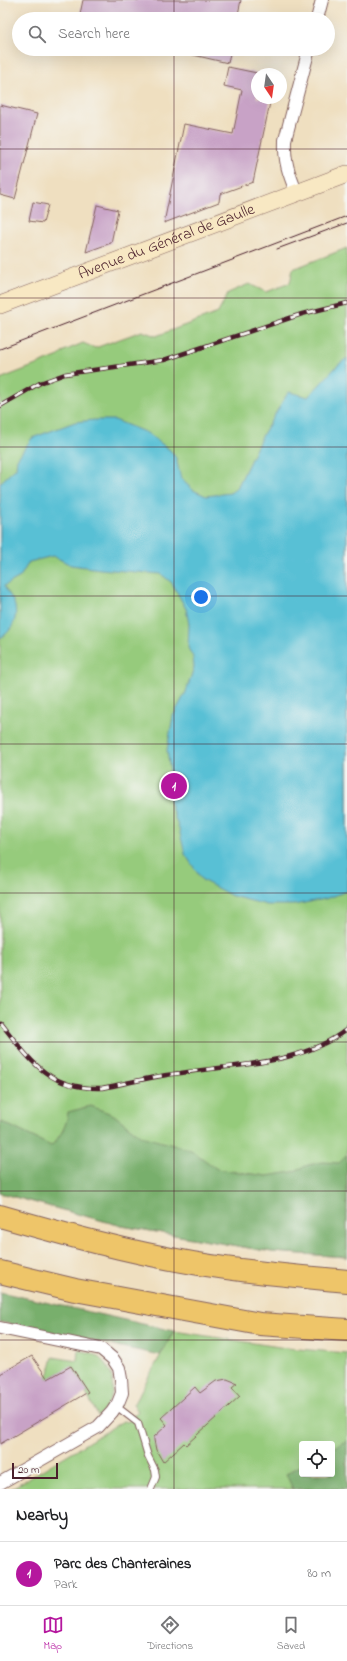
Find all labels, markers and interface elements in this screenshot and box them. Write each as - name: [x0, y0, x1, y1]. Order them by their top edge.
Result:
- search box: [12, 12, 335, 56]
- icon: search: [26, 23, 48, 45]
- text: Search here: [58, 23, 130, 45]
- north arrow: [251, 68, 287, 104]
- street label: Avenue du Général de Gaulle: [75, 198, 259, 286]
- your location: [191, 587, 211, 607]
- pin: 1: [161, 771, 187, 801]
- map controls: [299, 1441, 335, 1477]
- button: locate: [299, 1441, 335, 1477]
- scale bar: [12, 1461, 58, 1480]
- text: 20 m: [18, 1462, 40, 1478]
- text: Nearby: [16, 1503, 68, 1528]
- text: Parc des Chanteraines: [54, 1553, 191, 1575]
- text: 1: [27, 1564, 31, 1583]
- text: 80 m: [307, 1564, 331, 1583]
- text: Park: [54, 1575, 78, 1594]
- tab: Map: [42, 1614, 64, 1654]
- tab: Directions: [147, 1614, 193, 1654]
- tab: Saved: [277, 1614, 305, 1654]

